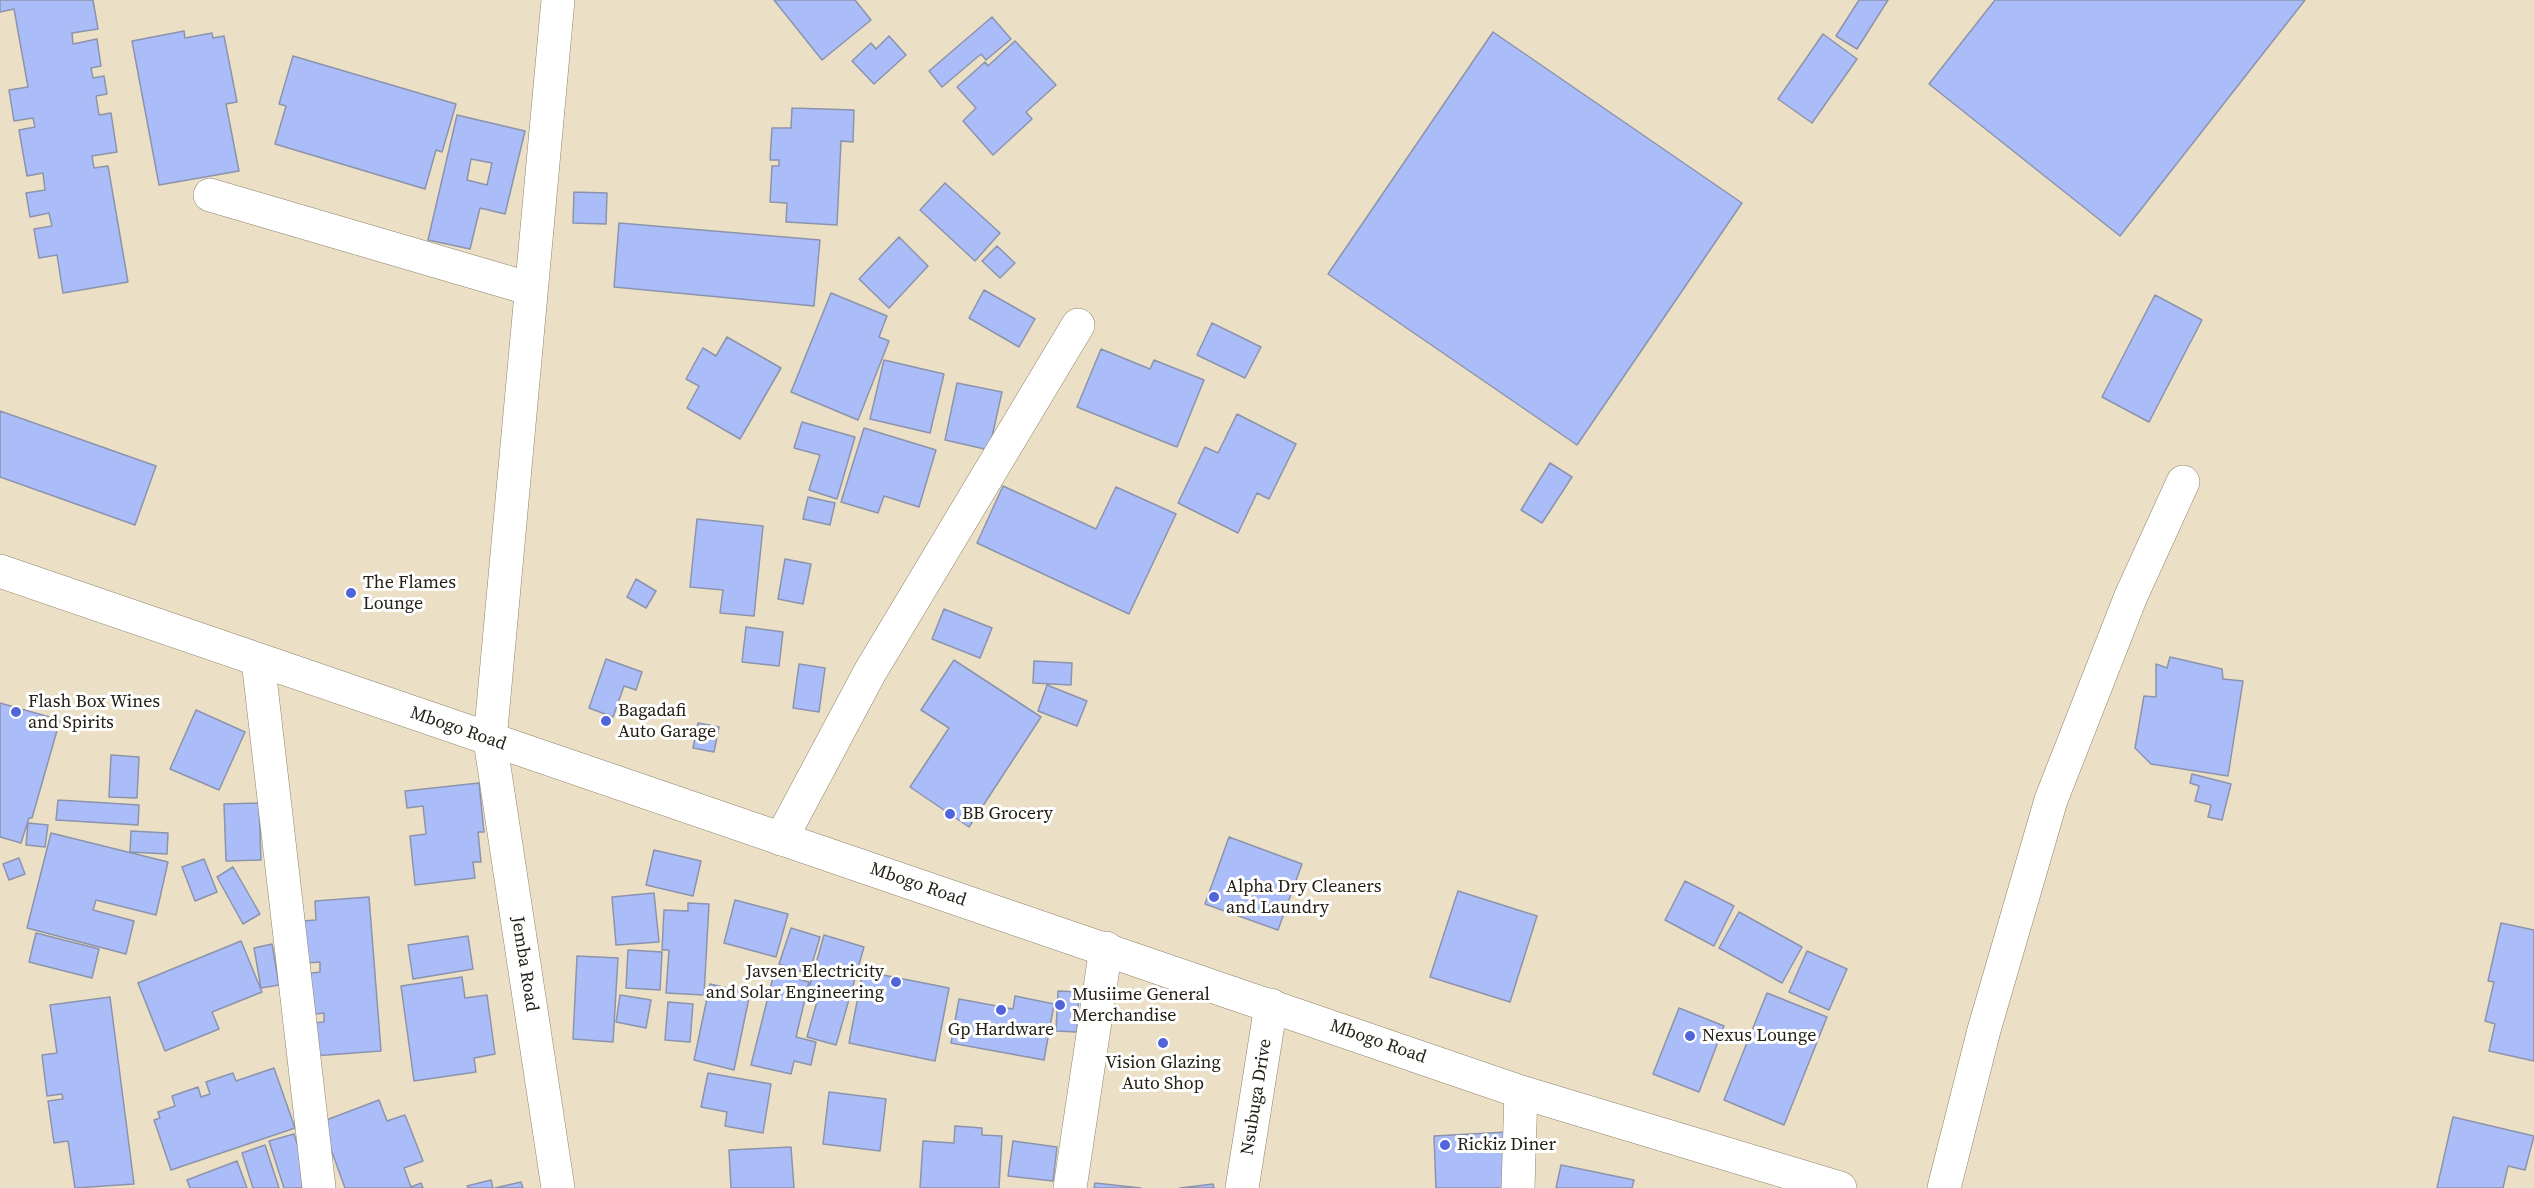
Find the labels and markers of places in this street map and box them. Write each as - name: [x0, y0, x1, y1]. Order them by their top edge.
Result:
- place label: The Flames Lounge: [363, 572, 456, 614]
- marker: The Flames Lounge: [344, 586, 358, 600]
- place label: Flash Box Wines and Spirits: [28, 691, 160, 734]
- place label: Bagadafi Auto Garage: [618, 700, 716, 742]
- marker: Flash Box Wines and Spirits: [9, 705, 23, 719]
- marker: Bagadafi Auto Garage: [599, 714, 613, 728]
- place label: BB Grocery: [962, 803, 1053, 825]
- marker: BB Grocery: [943, 807, 957, 821]
- place label: Alpha Dry Cleaners and Laundry: [1226, 876, 1382, 918]
- marker: Alpha Dry Cleaners and Laundry: [1207, 890, 1221, 904]
- place label: Javsen Electricity and Solar Engineering: [706, 961, 884, 1004]
- marker: Javsen Electricity and Solar Engineering: [889, 975, 903, 989]
- place label: Musiime General Merchandise: [1072, 984, 1210, 1026]
- marker: Musiime General Merchandise: [1053, 998, 1067, 1012]
- marker: Gp Hardware: [994, 1003, 1008, 1017]
- place label: Gp Hardware: [948, 1019, 1054, 1041]
- place label: Nexus Lounge: [1702, 1025, 1816, 1047]
- marker: Nexus Lounge: [1683, 1029, 1697, 1043]
- marker: Vision Glazing Auto Shop: [1156, 1036, 1170, 1050]
- place label: Vision Glazing Auto Shop: [1105, 1052, 1221, 1094]
- place label: Rickiz Diner: [1457, 1134, 1556, 1156]
- marker: Rickiz Diner: [1438, 1138, 1452, 1152]

